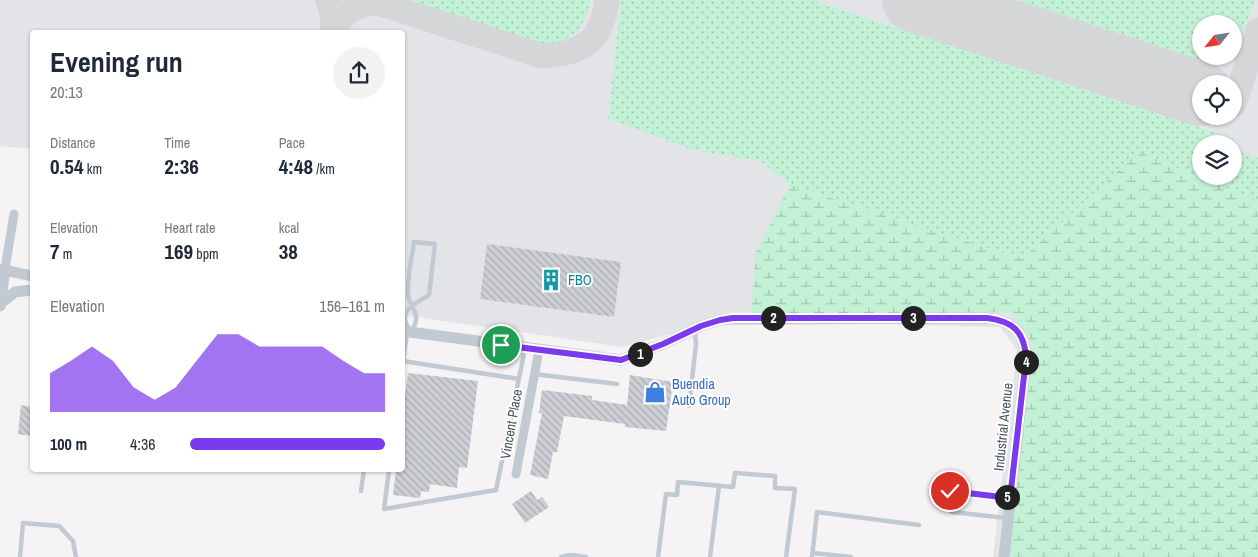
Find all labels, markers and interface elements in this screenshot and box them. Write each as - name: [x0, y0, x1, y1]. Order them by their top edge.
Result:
- north arrow: [1192, 15, 1242, 65]
- map controls: [1192, 15, 1242, 185]
- text: Evening run: [50, 43, 183, 81]
- button: share: [333, 47, 385, 99]
- button: locate: [1192, 75, 1242, 125]
- text: 20:13: [50, 81, 83, 103]
- text: Distance: [50, 134, 95, 152]
- text: Time: [164, 134, 190, 152]
- text: Pace: [279, 134, 305, 152]
- button: layers: [1192, 135, 1242, 185]
- text: 0.54: [50, 152, 84, 181]
- text: 2:36: [164, 152, 199, 181]
- text: 4:48: [279, 152, 313, 181]
- text: km: [84, 160, 102, 178]
- text: /km: [313, 160, 335, 178]
- text: Elevation: [50, 219, 98, 237]
- text: Heart rate: [164, 219, 215, 237]
- text: kcal: [279, 219, 299, 237]
- text: 7: [50, 237, 60, 266]
- text: 169: [164, 237, 193, 266]
- text: 38: [279, 237, 298, 266]
- text: m: [60, 245, 72, 263]
- text: bpm: [193, 245, 219, 263]
- building icon: FBO: [538, 267, 564, 293]
- place label: FBO: [568, 271, 592, 289]
- text: Elevation: [50, 295, 105, 317]
- text: 156–161 m: [319, 295, 385, 317]
- pin: 2: [760, 306, 786, 330]
- pin: 3: [900, 306, 926, 330]
- text: 2: [770, 309, 777, 327]
- text: 3: [910, 309, 917, 327]
- pin: [480, 324, 522, 366]
- icon: arrive: [487, 331, 515, 359]
- pin: 1: [628, 342, 652, 366]
- text: 1: [637, 345, 644, 363]
- pin: 4: [1014, 350, 1038, 374]
- text: 4: [1023, 353, 1030, 371]
- place label: Buendia Auto Group: [671, 375, 731, 409]
- shop icon: Buendia Auto Group: [642, 379, 668, 405]
- street label: Industrial Avenue: [989, 382, 1017, 472]
- street label: Vincent Place: [496, 388, 526, 460]
- text: 100 m: [50, 433, 87, 455]
- text: 4:36: [130, 433, 156, 455]
- pin: [929, 470, 971, 512]
- icon: check: [936, 477, 964, 505]
- pin: 5: [994, 484, 1020, 510]
- text: 5: [1004, 488, 1011, 506]

